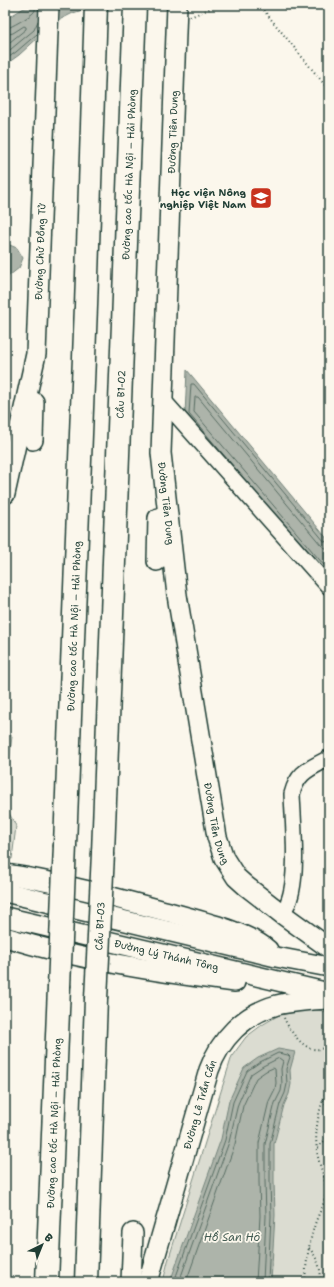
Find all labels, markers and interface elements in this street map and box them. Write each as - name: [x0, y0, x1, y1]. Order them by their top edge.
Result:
- street label: Đường cao tốc Hà Nội – Hải Phòng: [119, 89, 138, 260]
- street label: Đường Tiên Dung: [165, 90, 181, 174]
- school or university icon: Học viện Nông nghiệp Việt Nam: [248, 185, 274, 211]
- place label: Học viện Nông nghiệp Việt Nam: [160, 186, 247, 211]
- street label: Đường Chử Đồng Tử: [32, 202, 48, 300]
- street label: Cầu B1-02: [113, 370, 128, 419]
- street label: Đường Tiên Dung: [156, 461, 178, 545]
- street label: Đường cao tốc Hà Nội – Hải Phòng: [64, 541, 83, 712]
- street label: Đường Tiên Dung: [202, 782, 233, 867]
- street label: Cầu B1-03: [92, 901, 107, 951]
- street label: Đường Lý Thánh Tông: [113, 936, 220, 973]
- street label: Đường cao tốc Hà Nội – Hải Phòng: [44, 1038, 63, 1209]
- street label: Đường Lê Trần Cẩn: [180, 1057, 219, 1151]
- north arrow: [22, 1225, 62, 1265]
- text: B: [41, 1230, 56, 1246]
- water label: Hồ San Hô: [204, 1230, 261, 1245]

